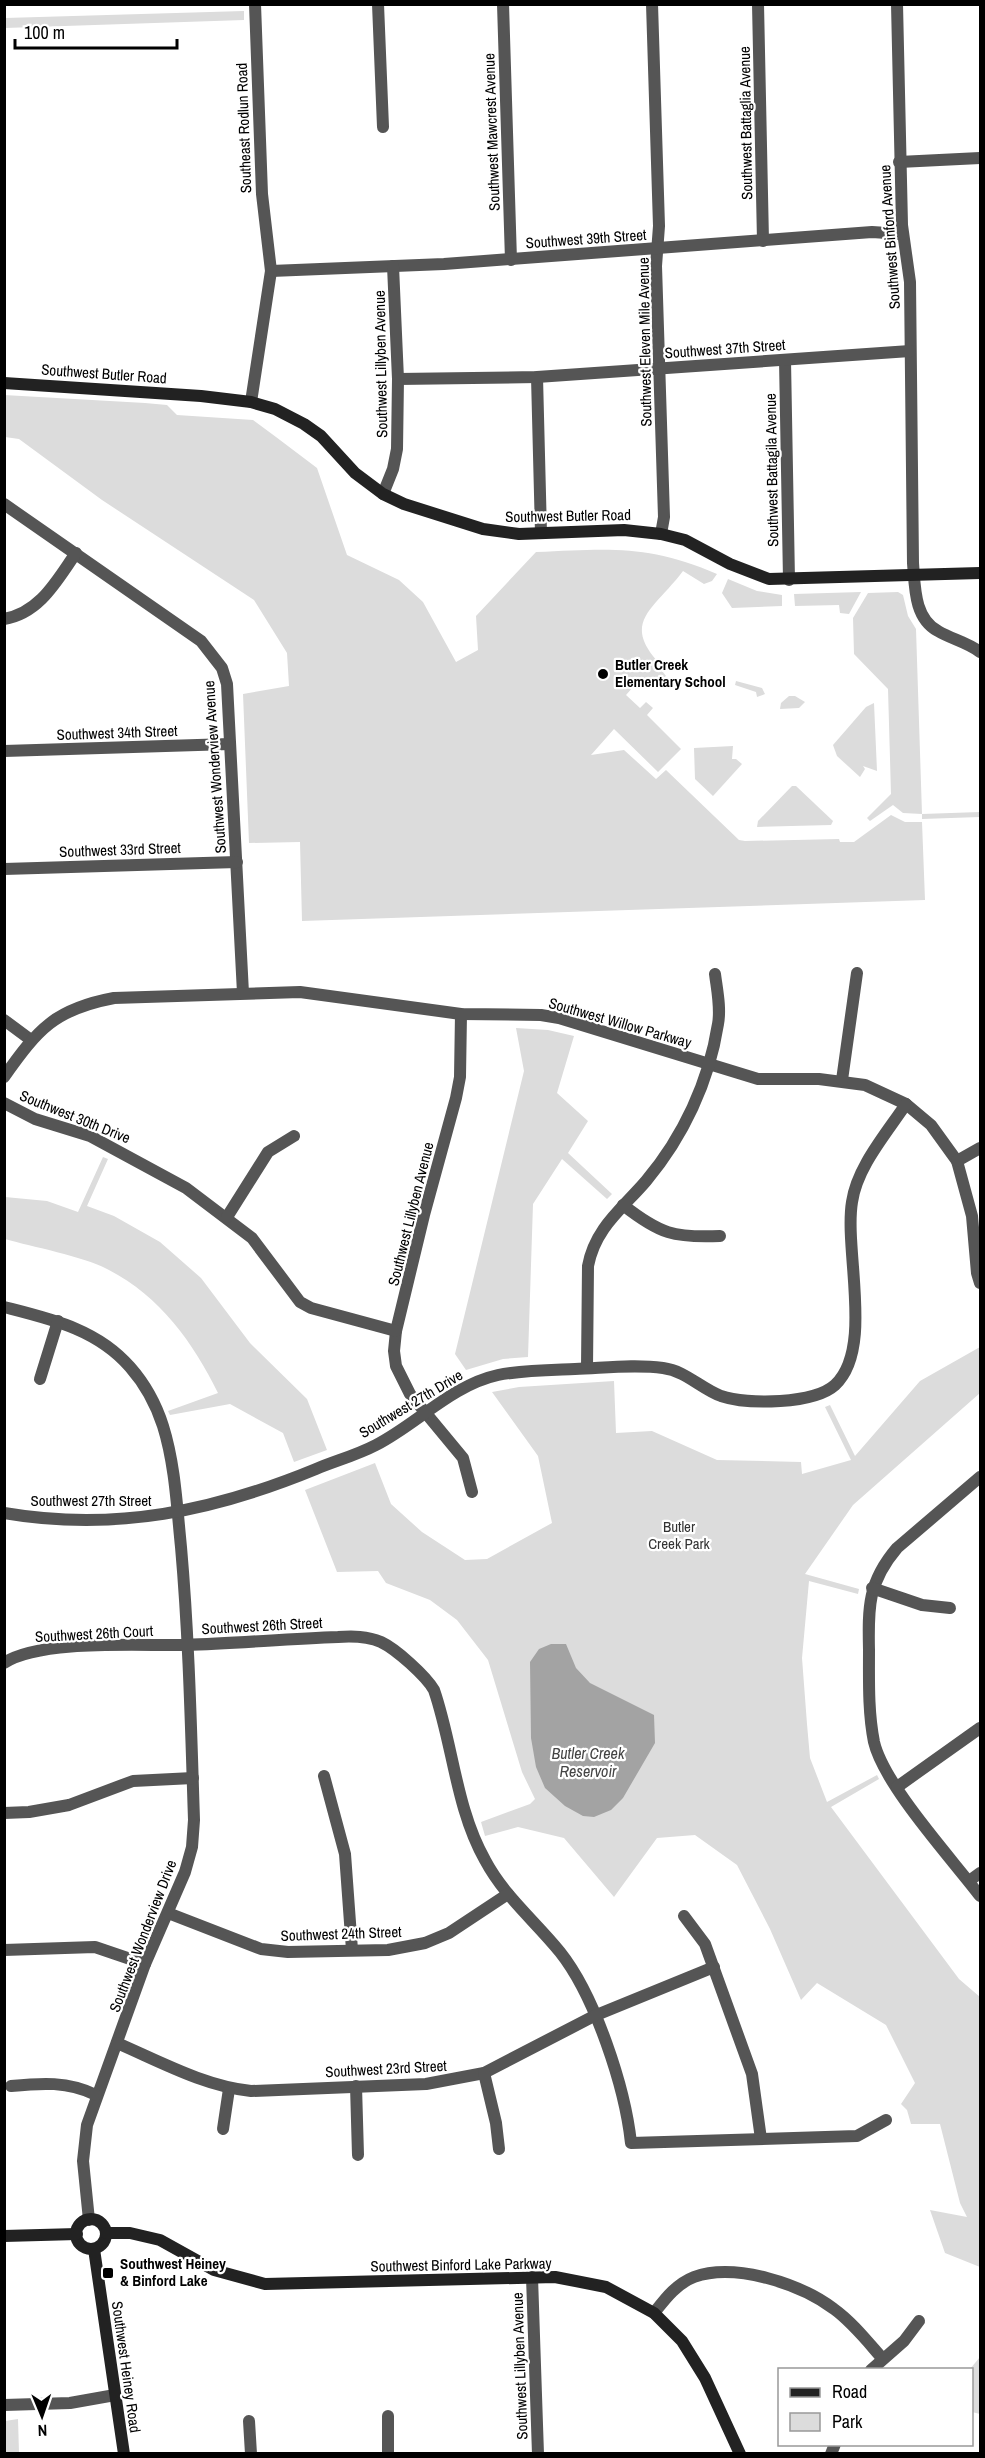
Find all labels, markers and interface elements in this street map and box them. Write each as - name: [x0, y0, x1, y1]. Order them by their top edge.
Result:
- scale bar: [15, 12, 177, 50]
- text: 100 m: [24, 20, 65, 45]
- street label: Southwest Battaglia Avenue: [734, 46, 757, 200]
- street label: Southwest Mawcrest Avenue: [478, 53, 505, 211]
- street label: Southeast Rodlun Road: [231, 62, 256, 194]
- street label: Southwest Binford Avenue: [874, 164, 905, 310]
- street label: Southwest 39th Street: [525, 224, 648, 253]
- street label: Southwest Eleven Mile Avenue: [633, 257, 656, 427]
- street label: Southwest Lillyben Avenue: [369, 290, 392, 438]
- street label: Southwest 37th Street: [664, 334, 787, 363]
- street label: Southwest Butler Road: [41, 359, 168, 388]
- street label: Southwest Battagila Avenue: [760, 393, 783, 547]
- street label: Southwest Butler Road: [505, 504, 631, 527]
- place label: Butler Creek Elementary School: [615, 654, 726, 692]
- marker: Butler Creek Elementary School: [596, 667, 610, 681]
- street label: Southwest Wonderview Avenue: [198, 680, 231, 854]
- street label: Southwest 34th Street: [56, 720, 178, 745]
- street label: Southwest 33rd Street: [59, 837, 182, 862]
- street label: Southwest Willow Parkway: [546, 992, 695, 1053]
- street label: Southwest 30th Drive: [17, 1085, 134, 1148]
- street label: Southwest Lillyben Avenue: [382, 1140, 439, 1288]
- street label: Southwest 27th Drive: [355, 1364, 467, 1443]
- street label: Southwest 27th Street: [30, 1490, 152, 1511]
- park label: Butler Creek Park: [648, 1516, 711, 1554]
- street label: Southwest 26th Street: [201, 1612, 324, 1639]
- street label: Southwest 26th Court: [34, 1620, 154, 1647]
- water label: Butler Creek Reservoir: [552, 1742, 625, 1782]
- street label: Southwest Wonderview Drive: [104, 1856, 181, 2015]
- street label: Southwest 24th Street: [280, 1921, 402, 1946]
- street label: Southwest 23rd Street: [325, 2055, 448, 2082]
- street label: Southwest Binford Lake Parkway: [370, 2252, 553, 2277]
- place label: Southwest Heiney & Binford Lake: [120, 2253, 226, 2291]
- marker: Southwest Heiney & Binford Lake: [101, 2266, 115, 2280]
- street label: Southwest Lillyben Avenue: [506, 2292, 533, 2440]
- street label: Southwest Heiney Road: [107, 2300, 146, 2434]
- legend: [778, 2368, 973, 2446]
- text: Road: [832, 2379, 867, 2404]
- north arrow: [12, 2386, 72, 2446]
- text: Park: [832, 2409, 863, 2434]
- text: N: [37, 2420, 48, 2442]

